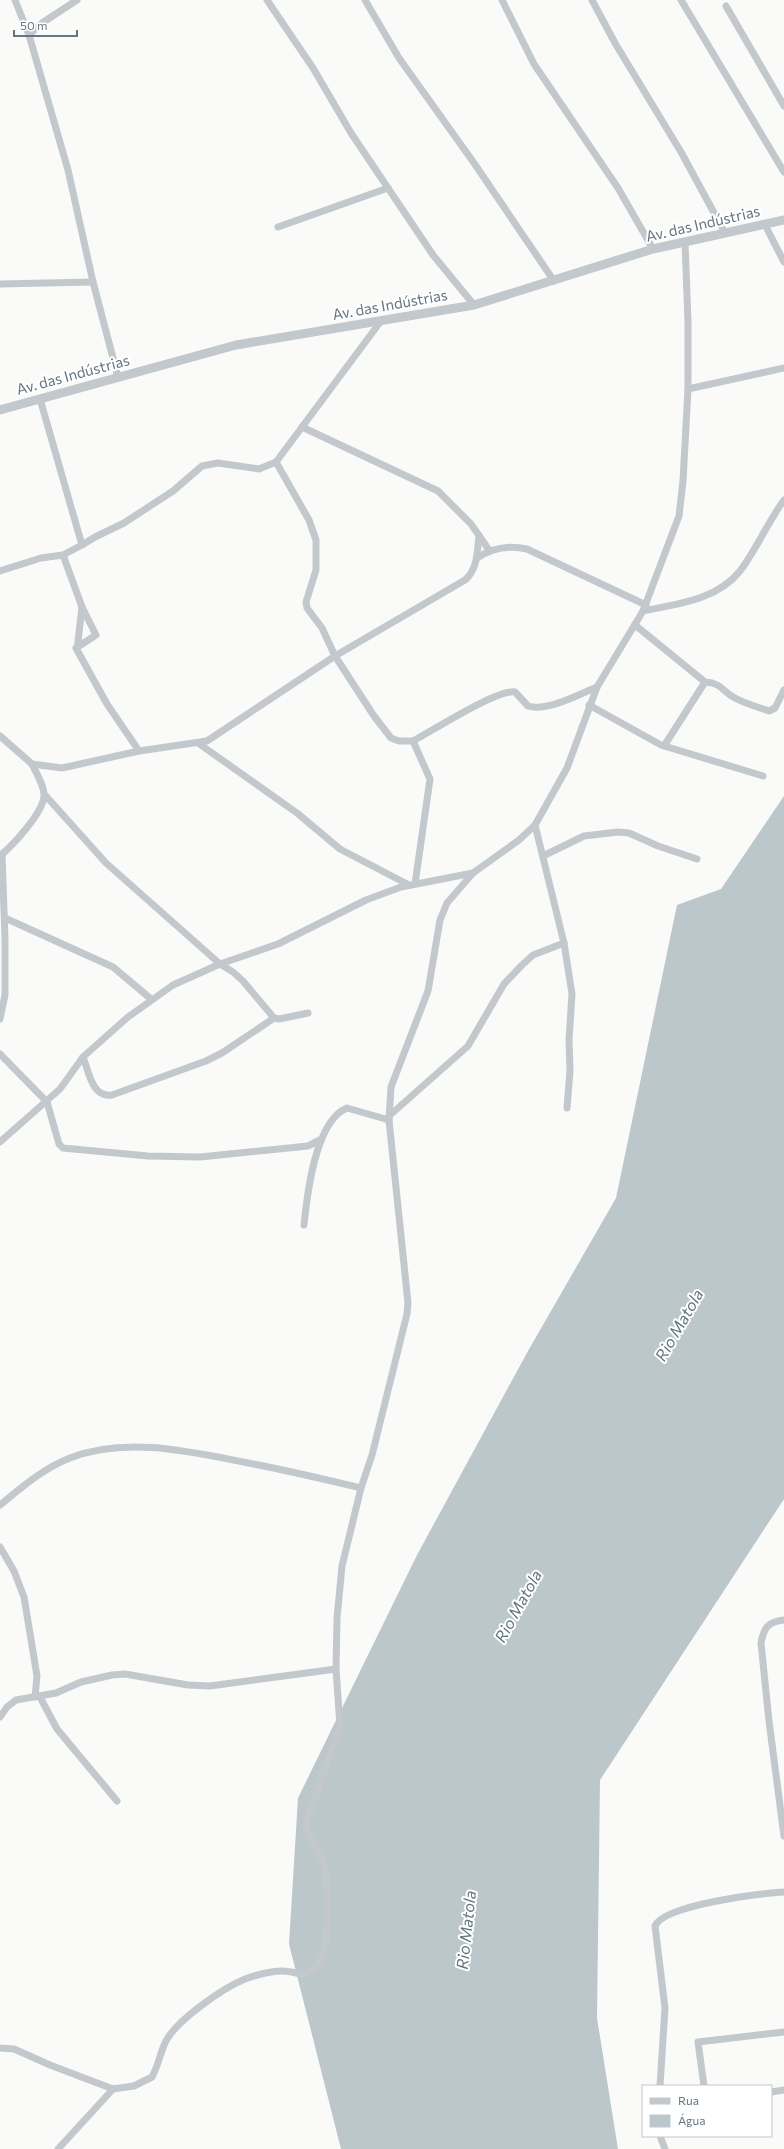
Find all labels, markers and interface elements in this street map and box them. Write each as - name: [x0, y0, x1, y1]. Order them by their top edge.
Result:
- scale bar: [14, 12, 77, 38]
- text: 50 m: [20, 18, 48, 32]
- street label: Av. das Indústrias: [644, 201, 762, 245]
- street label: Av. das Indústrias: [331, 285, 449, 323]
- street label: Av. das Indústrias: [14, 350, 132, 398]
- water label: Rio Matola: [650, 1286, 707, 1364]
- water label: Rio Matola: [490, 1566, 545, 1645]
- water label: Rio Matola: [452, 1889, 479, 1970]
- legend: [642, 2085, 772, 2137]
- text: Rua: [678, 2093, 699, 2107]
- text: Água: [678, 2113, 706, 2127]

